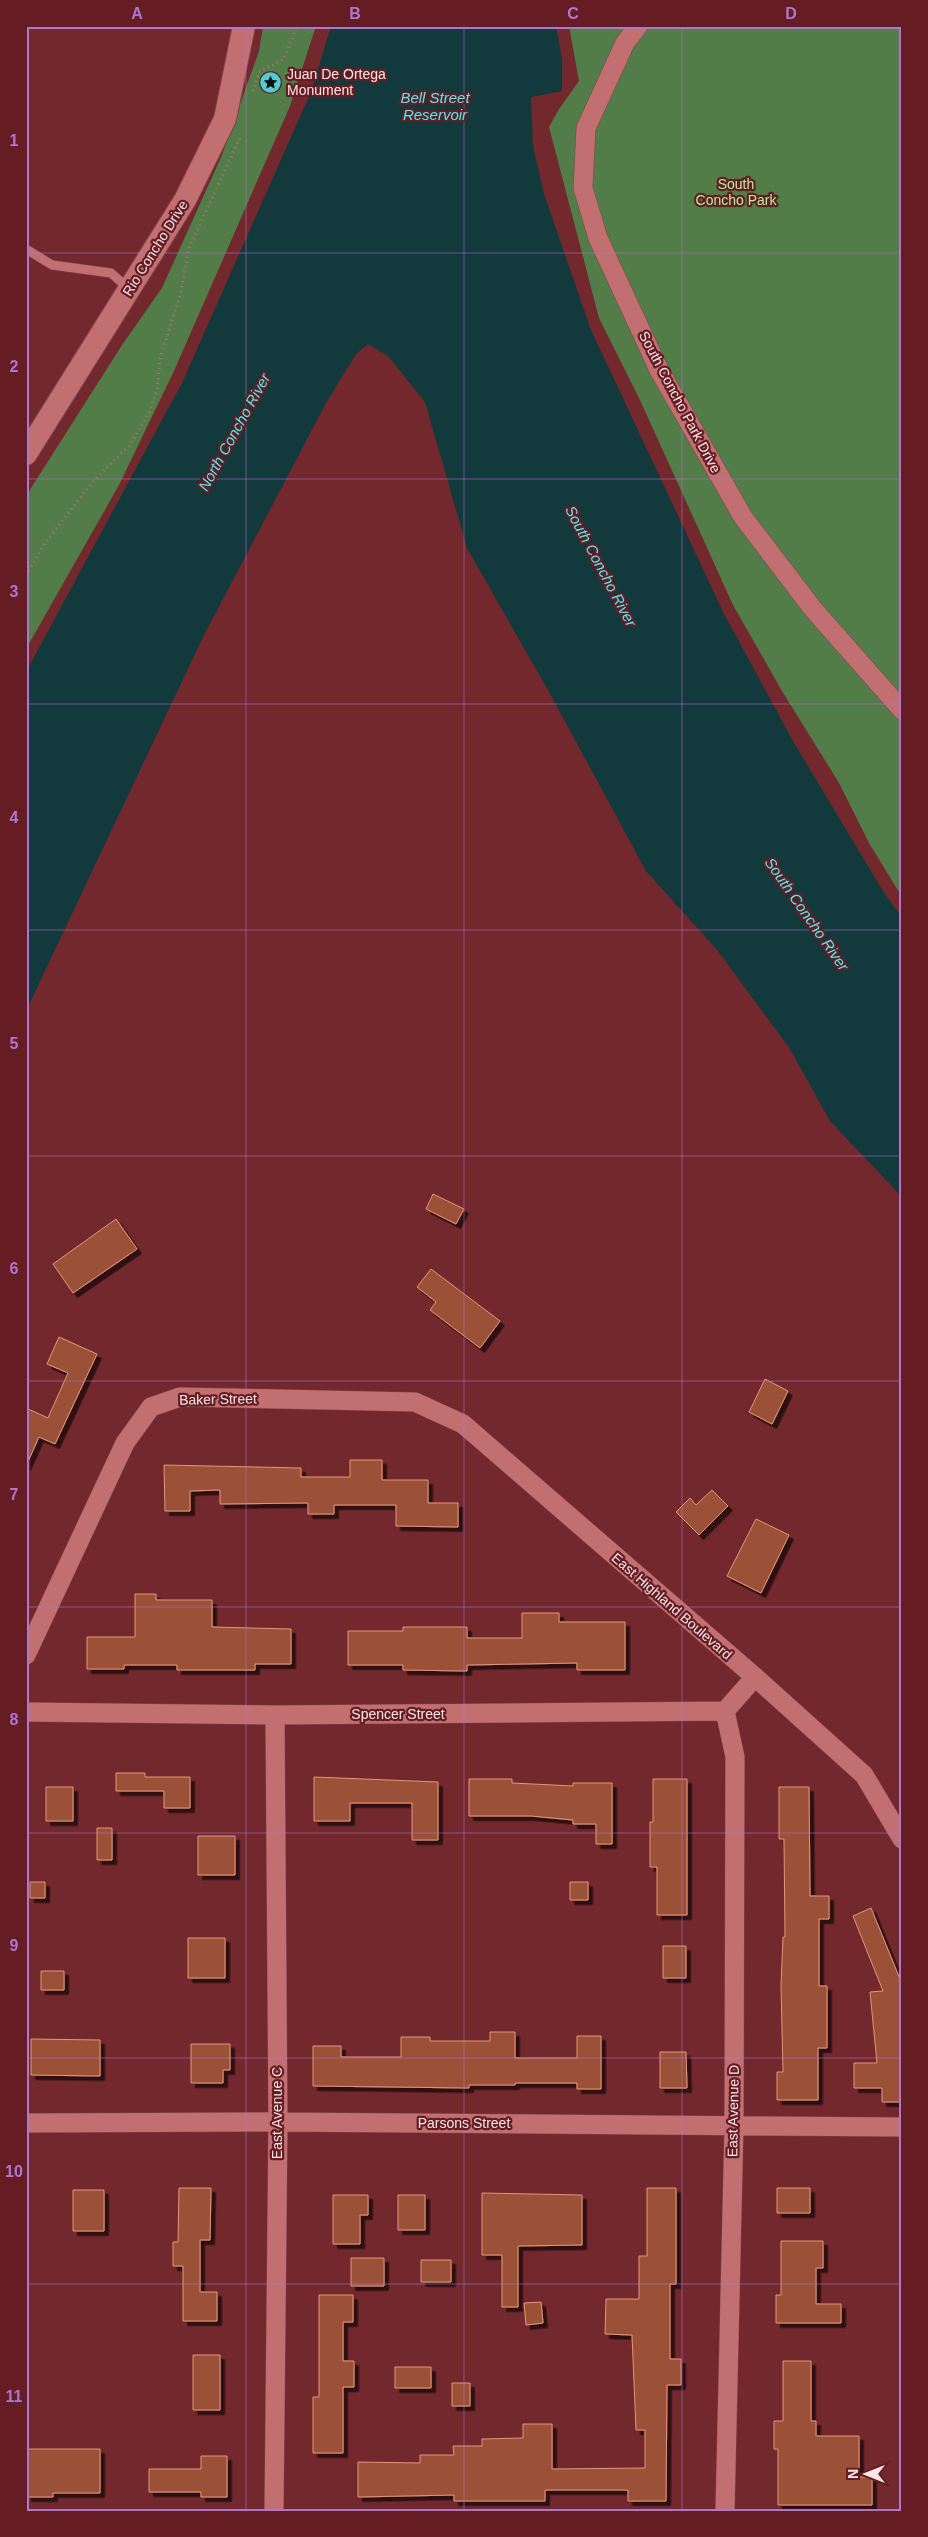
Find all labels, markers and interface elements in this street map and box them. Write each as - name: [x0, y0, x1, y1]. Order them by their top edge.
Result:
- text: A: [131, 5, 143, 22]
- text: B: [349, 5, 361, 22]
- text: C: [567, 5, 579, 22]
- text: D: [785, 5, 797, 22]
- place label: Juan De Ortega Monument: [287, 66, 386, 98]
- place icon: Juan De Ortega Monument: [259, 70, 283, 94]
- water label: Bell Street Reservoir: [400, 89, 470, 123]
- text: 1: [10, 132, 19, 149]
- park label: South Concho Park: [696, 176, 777, 208]
- street label: Rio Concho Drive: [119, 197, 191, 299]
- street label: South Concho Park Drive: [636, 329, 724, 476]
- text: 2: [10, 358, 19, 375]
- water label: North Concho River: [195, 369, 274, 494]
- water label: South Concho River: [562, 503, 640, 630]
- text: 3: [10, 583, 19, 600]
- text: 4: [10, 809, 19, 826]
- water label: South Concho River: [762, 854, 853, 975]
- text: 5: [10, 1035, 19, 1052]
- text: 6: [10, 1260, 19, 1277]
- street label: Baker Street: [179, 1390, 257, 1408]
- text: 7: [10, 1486, 19, 1503]
- street label: East Highland Boulevard: [609, 1549, 735, 1663]
- street label: Spencer Street: [351, 1706, 445, 1722]
- text: 8: [10, 1711, 19, 1728]
- text: 9: [10, 1937, 19, 1954]
- street label: East Avenue D: [724, 2065, 742, 2157]
- street label: East Avenue C: [269, 2067, 285, 2159]
- street label: Parsons Street: [418, 2115, 510, 2131]
- text: 10: [5, 2163, 23, 2180]
- text: 11: [6, 2388, 23, 2405]
- north arrow: [840, 2450, 890, 2500]
- text: N: [845, 2469, 861, 2479]

